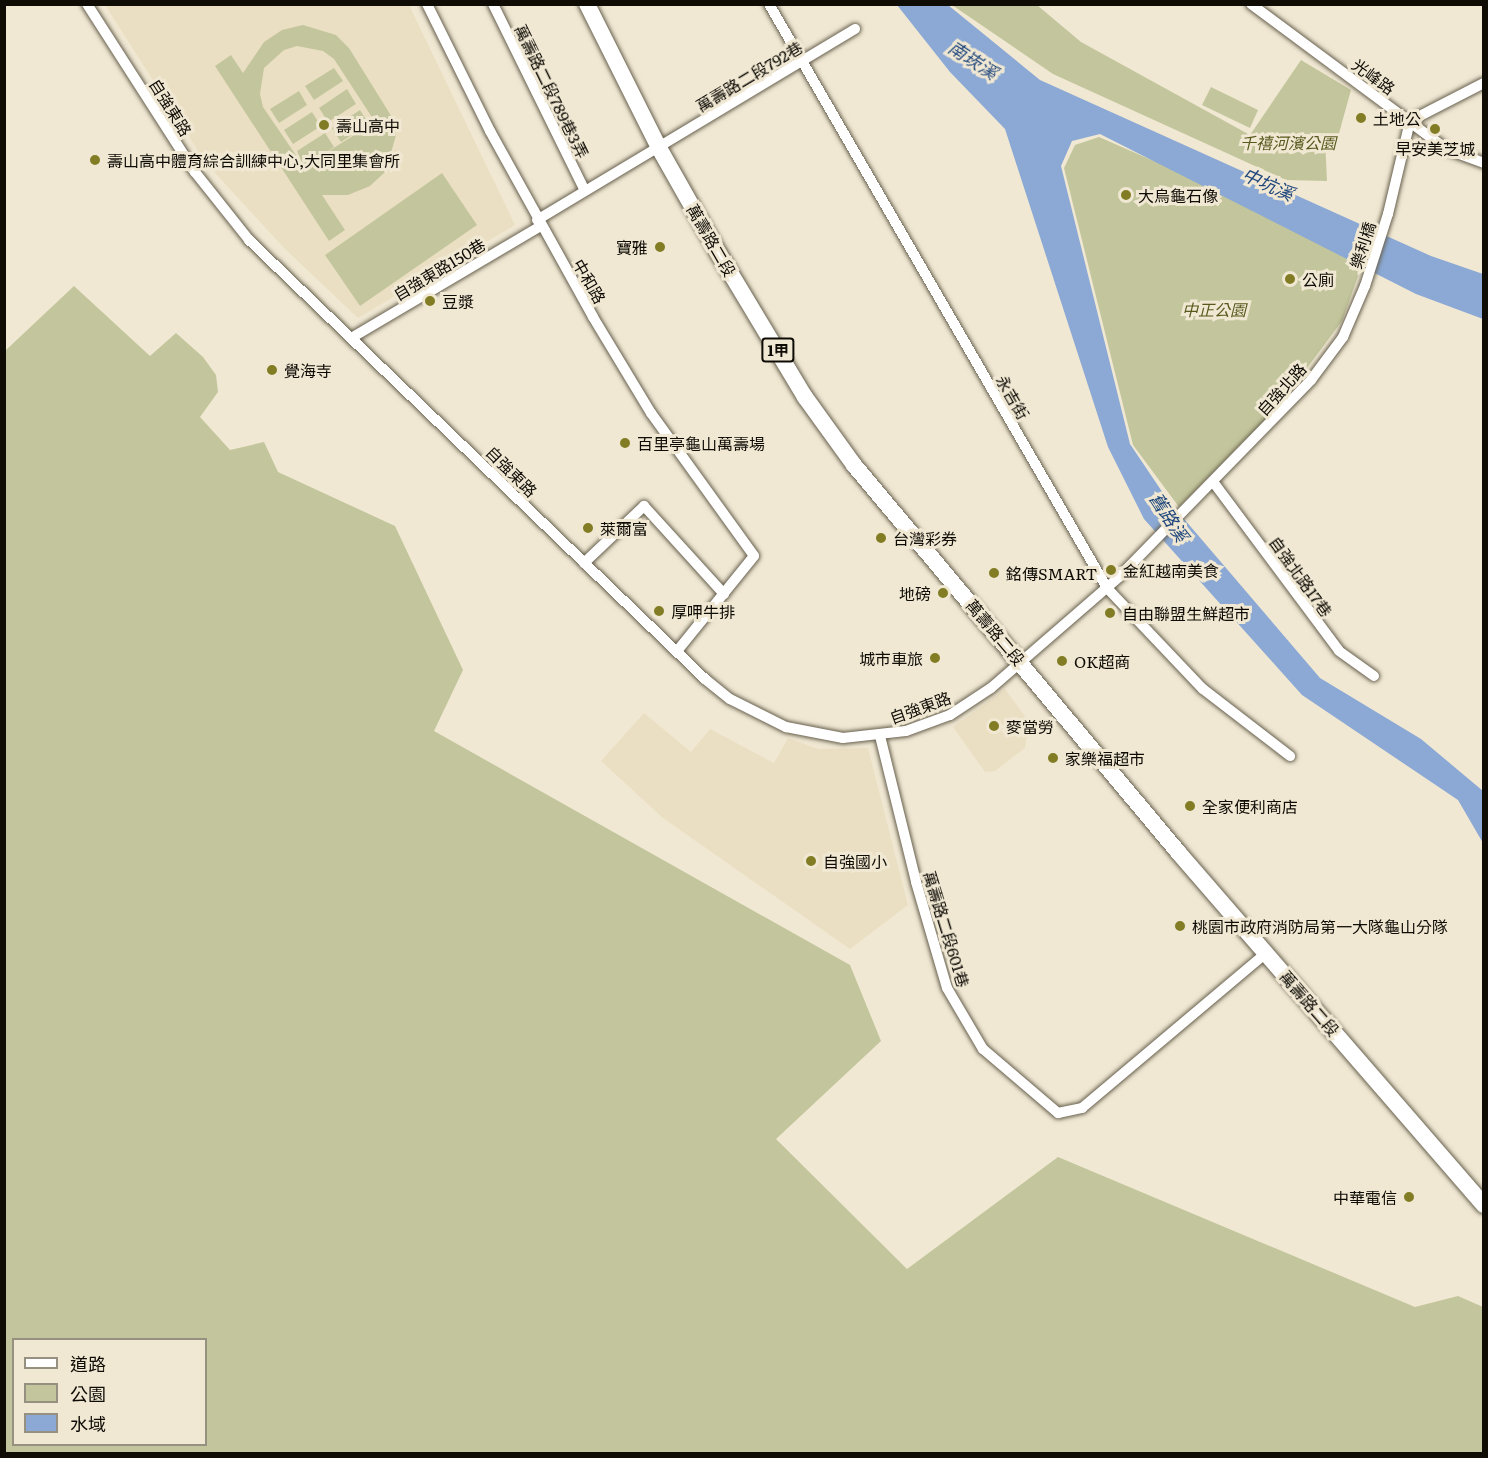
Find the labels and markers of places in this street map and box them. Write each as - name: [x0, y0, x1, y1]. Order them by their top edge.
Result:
- place label: 土地公: [1373, 108, 1421, 128]
- marker: 土地公: [1354, 111, 1368, 125]
- place label: 壽山高中: [336, 115, 400, 135]
- marker: 壽山高中: [317, 118, 331, 132]
- marker: 早安美芝城: [1428, 122, 1442, 136]
- place label: 早安美芝城: [1395, 138, 1475, 158]
- place label: 壽山高中體育綜合訓練中心,大同里集會所: [107, 150, 400, 170]
- marker: 壽山高中體育綜合訓練中心,大同里集會所: [88, 153, 102, 167]
- place label: 大烏龜石像: [1138, 185, 1218, 205]
- marker: 大烏龜石像: [1119, 188, 1133, 202]
- place label: 寶雅: [616, 237, 648, 257]
- marker: 寶雅: [653, 240, 667, 254]
- place label: 公廁: [1302, 269, 1334, 289]
- marker: 公廁: [1283, 272, 1297, 286]
- place label: 豆漿: [442, 291, 474, 311]
- marker: 豆漿: [423, 294, 437, 308]
- place label: 覺海寺: [284, 360, 332, 380]
- marker: 覺海寺: [265, 363, 279, 377]
- place label: 百里亭龜山萬壽場: [637, 433, 765, 453]
- marker: 百里亭龜山萬壽場: [618, 436, 632, 450]
- place label: 萊爾富: [600, 518, 648, 538]
- marker: 萊爾富: [581, 521, 595, 535]
- place label: 台灣彩券: [893, 528, 957, 548]
- marker: 台灣彩券: [874, 531, 888, 545]
- place label: 金紅越南美食: [1123, 560, 1219, 580]
- place label: 銘傳SMART: [1006, 563, 1097, 583]
- marker: 金紅越南美食: [1104, 563, 1118, 577]
- marker: 銘傳SMART: [987, 566, 1001, 580]
- place label: 地磅: [899, 583, 931, 603]
- marker: 地磅: [936, 586, 950, 600]
- place label: 厚呷牛排: [671, 601, 735, 621]
- place label: 自由聯盟生鮮超市: [1122, 603, 1250, 623]
- marker: 厚呷牛排: [652, 604, 666, 618]
- marker: 自由聯盟生鮮超市: [1103, 606, 1117, 620]
- place label: 城市車旅: [859, 648, 923, 668]
- marker: 城市車旅: [928, 651, 942, 665]
- place label: OK超商: [1074, 651, 1130, 671]
- marker: OK超商: [1055, 654, 1069, 668]
- place label: 麥當勞: [1006, 716, 1054, 736]
- marker: 麥當勞: [987, 719, 1001, 733]
- place label: 家樂福超市: [1065, 748, 1145, 768]
- marker: 家樂福超市: [1046, 751, 1060, 765]
- place label: 全家便利商店: [1202, 796, 1298, 816]
- marker: 全家便利商店: [1183, 799, 1197, 813]
- place label: 自強國小: [823, 851, 887, 871]
- marker: 自強國小: [804, 854, 818, 868]
- place label: 桃園市政府消防局第一大隊龜山分隊: [1192, 916, 1448, 936]
- marker: 桃園市政府消防局第一大隊龜山分隊: [1173, 919, 1187, 933]
- place label: 中華電信: [1333, 1187, 1397, 1207]
- marker: 中華電信: [1402, 1190, 1416, 1204]

